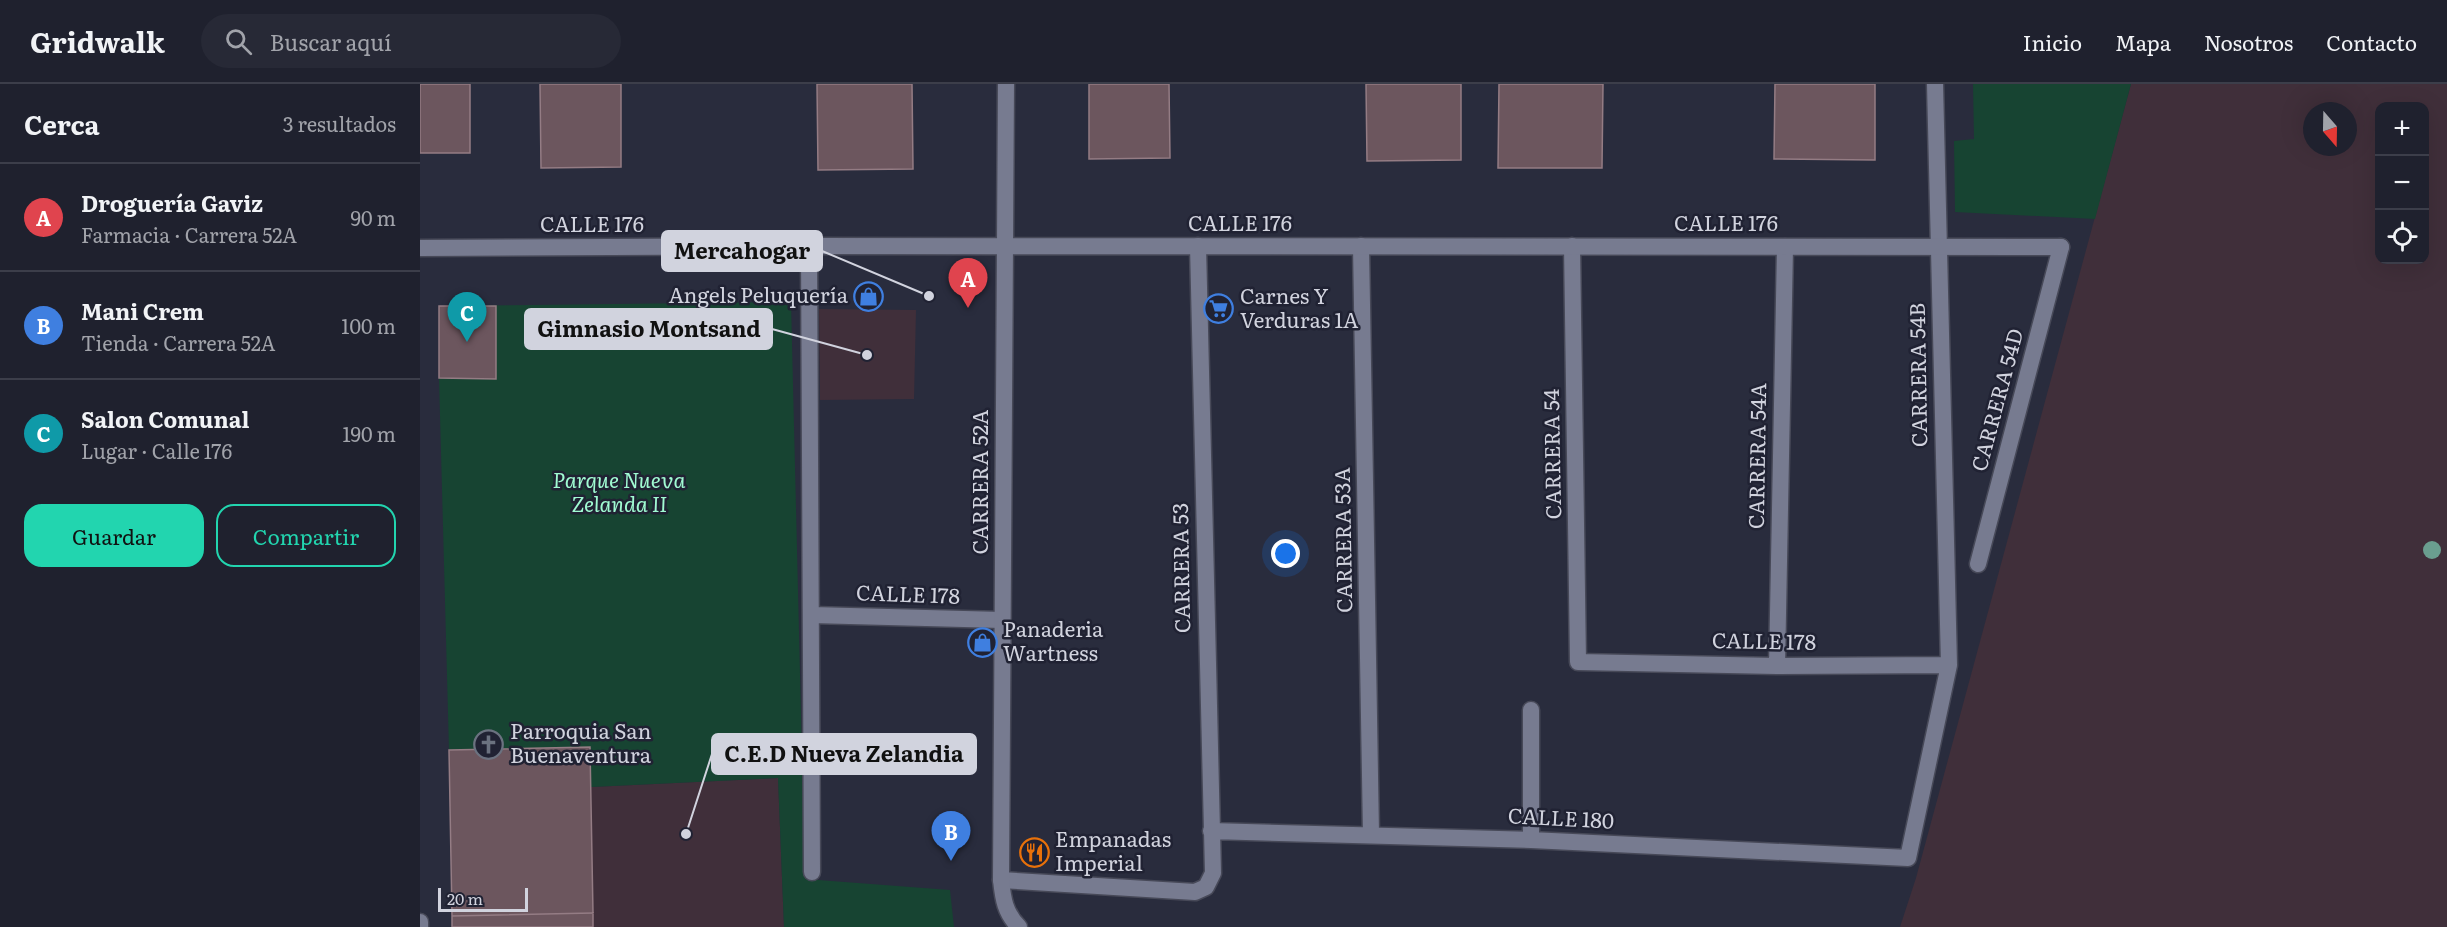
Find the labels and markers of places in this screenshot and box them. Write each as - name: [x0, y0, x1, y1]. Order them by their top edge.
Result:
- callout: Mercahogar: [662, 231, 822, 271]
- pin: A: [948, 258, 988, 308]
- place label: Angels Peluquería: [669, 278, 849, 309]
- place label: Carnes Y Verduras 1A: [1240, 279, 1359, 334]
- shop icon: Angels Peluquería: [853, 280, 885, 312]
- pin: C: [448, 292, 486, 342]
- supermarket icon: Carnes Y Verduras 1A: [1203, 293, 1235, 325]
- callout: Gimnasio Montsand: [525, 309, 772, 349]
- place label: Panaderia Wartness: [1003, 612, 1104, 667]
- shop icon: Panaderia Wartness: [966, 626, 998, 658]
- place label: Parroquia San Buenaventura: [510, 714, 652, 769]
- church icon: Parroquia San Buenaventura: [473, 728, 505, 760]
- callout: C.E.D Nueva Zelandia: [712, 734, 976, 774]
- pin: B: [932, 812, 970, 861]
- place label: Empanadas Imperial: [1055, 822, 1171, 877]
- restaurant icon: Empanadas Imperial: [1018, 836, 1050, 868]

